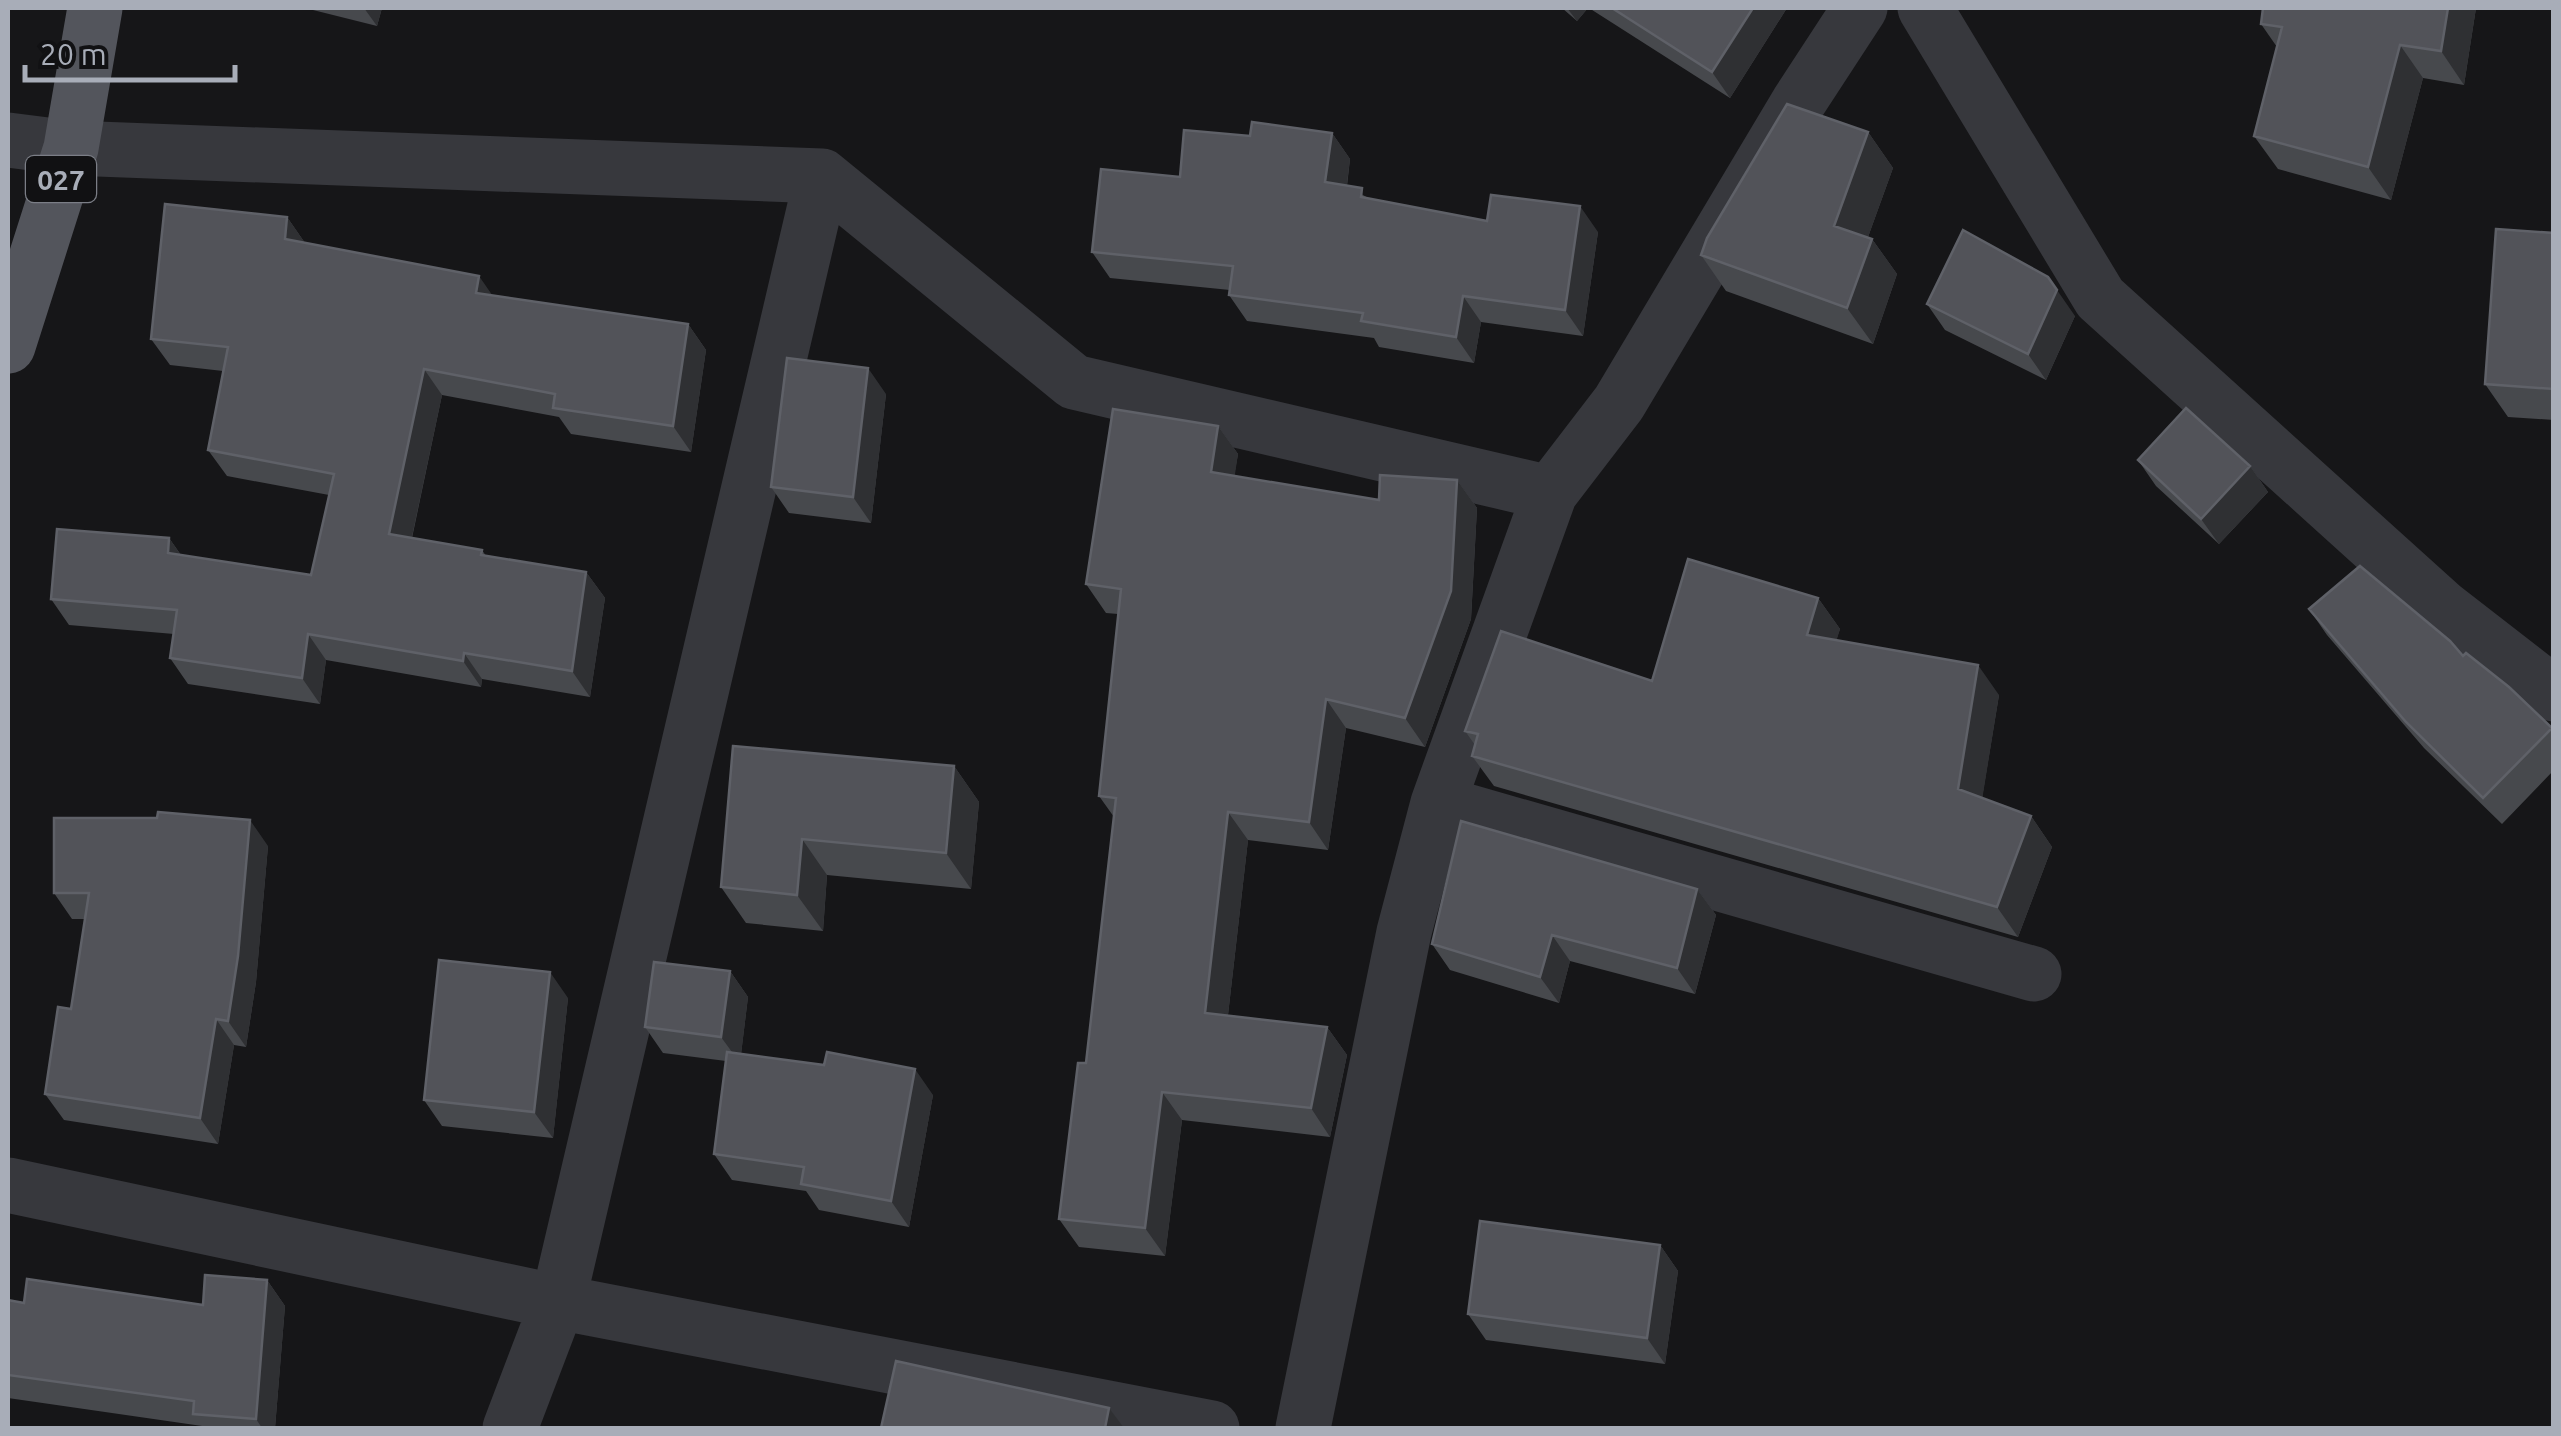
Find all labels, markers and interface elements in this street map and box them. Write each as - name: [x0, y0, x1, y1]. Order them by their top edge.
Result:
- scale bar: [25, 20, 235, 82]
- text: 20 m: [40, 37, 107, 71]
- road number: 027: [26, 156, 96, 202]

